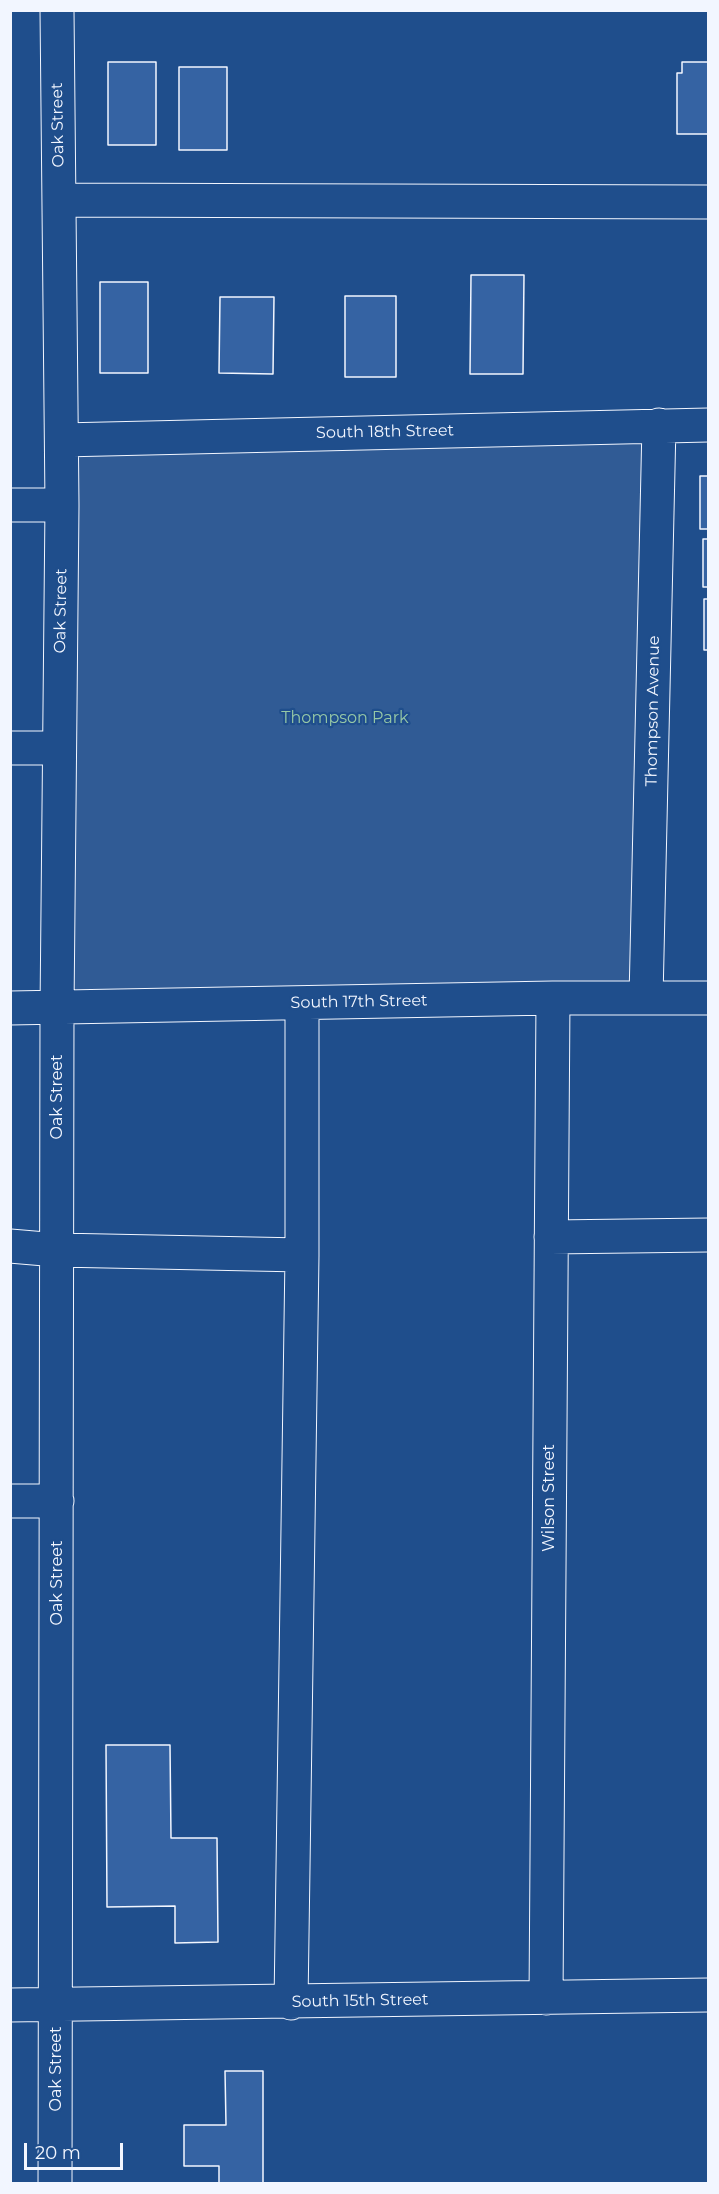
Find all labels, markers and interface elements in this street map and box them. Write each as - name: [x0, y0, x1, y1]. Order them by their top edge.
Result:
- street label: Oak Street: [48, 82, 68, 168]
- street label: South 18th Street: [316, 421, 454, 443]
- street label: Oak Street: [51, 568, 71, 654]
- street label: Thompson Avenue: [642, 635, 664, 787]
- park label: Thompson Park: [281, 708, 409, 728]
- street label: South 17th Street: [290, 991, 428, 1013]
- street label: Oak Street: [47, 1055, 67, 1139]
- street label: Wilson Street: [539, 1444, 559, 1552]
- street label: Oak Street: [47, 1541, 67, 1625]
- street label: South 15th Street: [291, 1990, 429, 2012]
- street label: Oak Street: [46, 2027, 66, 2111]
- scale bar: [27, 2131, 126, 2169]
- text: 20 m: [35, 2142, 81, 2164]

